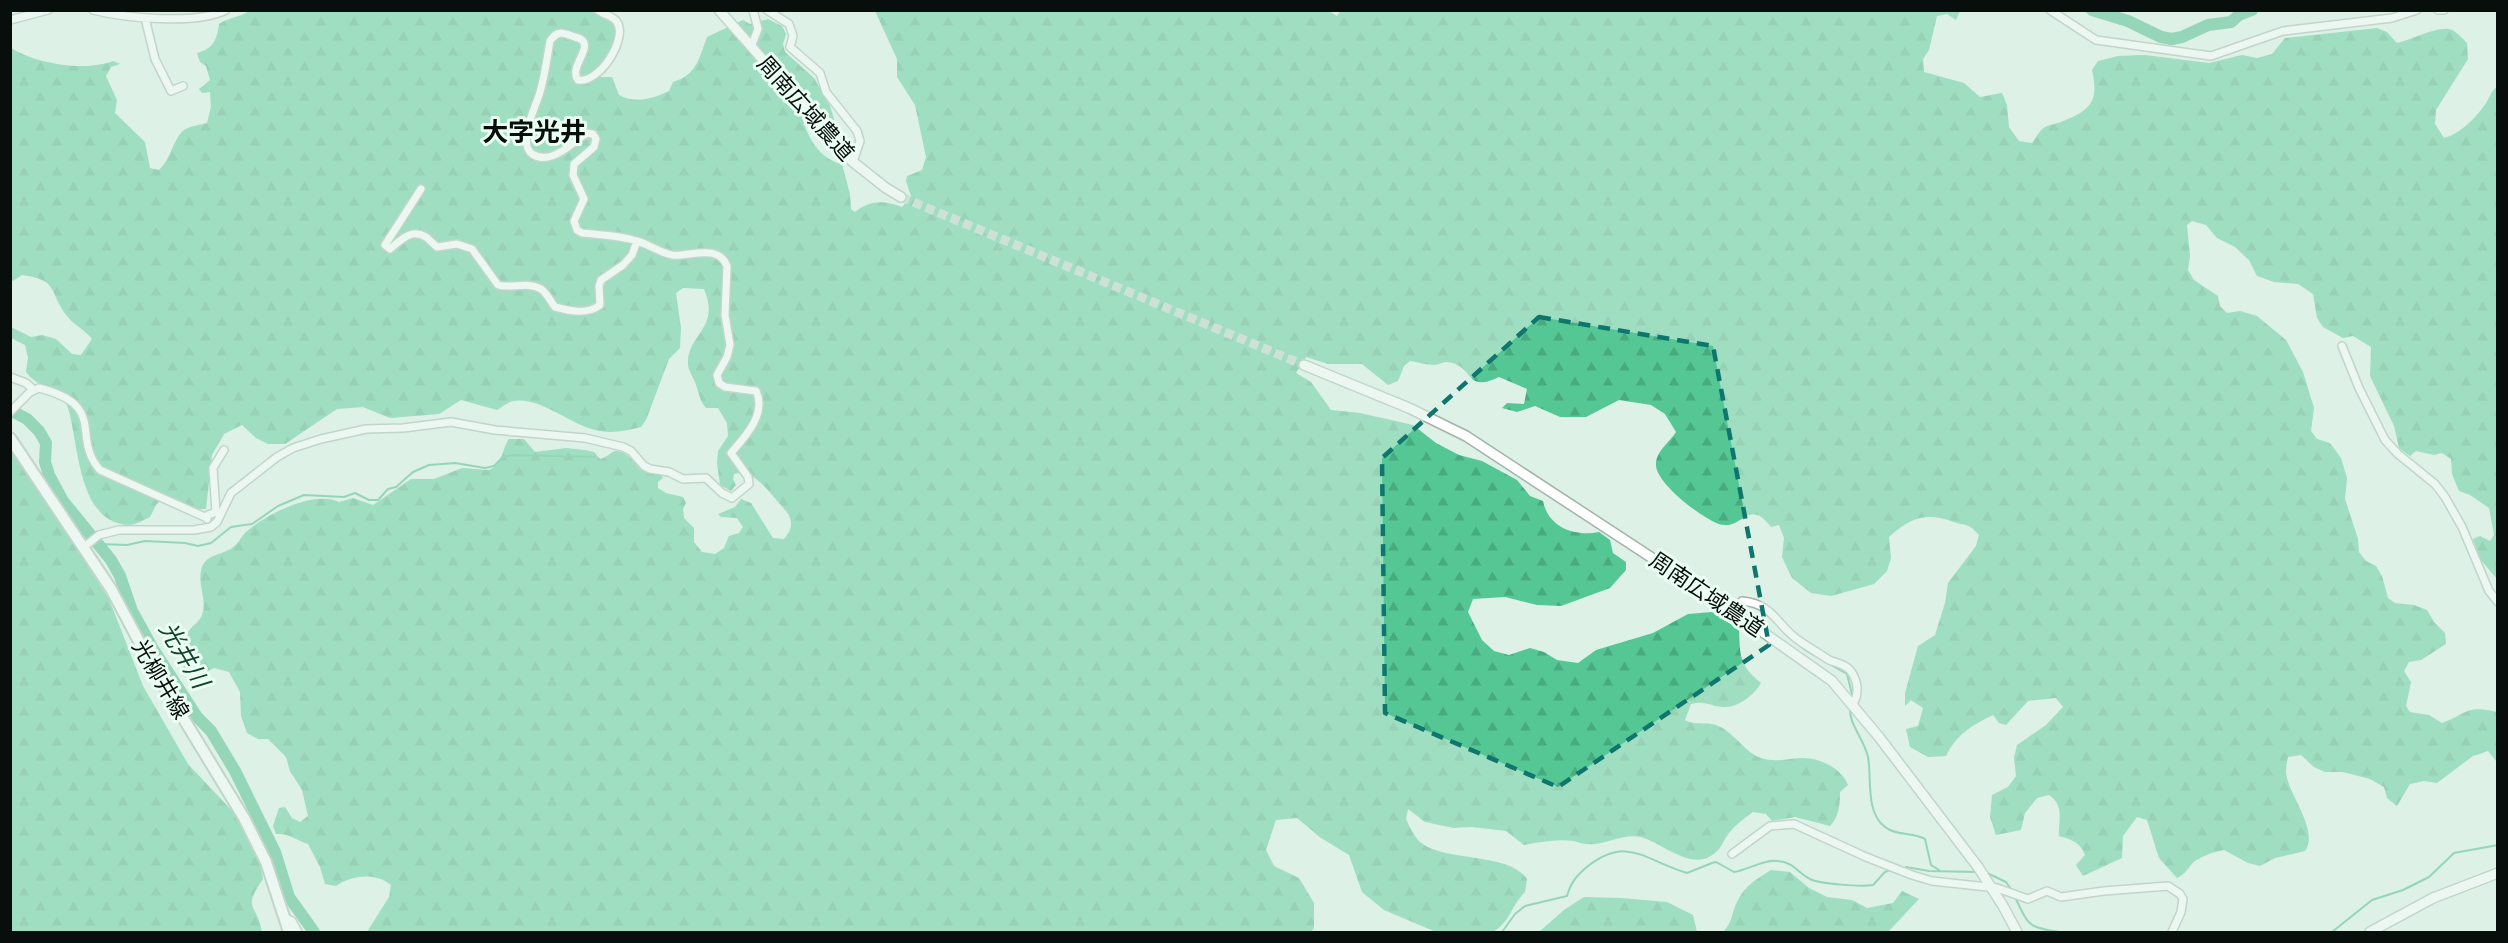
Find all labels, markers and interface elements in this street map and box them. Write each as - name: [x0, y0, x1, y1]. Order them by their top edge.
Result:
- street label: 周南広域農道: [751, 50, 860, 166]
- district label: 大字光井: [482, 116, 586, 148]
- street label: 周南広域農道: [1644, 546, 1769, 643]
- water label: 光井川: [153, 616, 217, 696]
- street label: 光柳井線: [126, 635, 195, 724]

